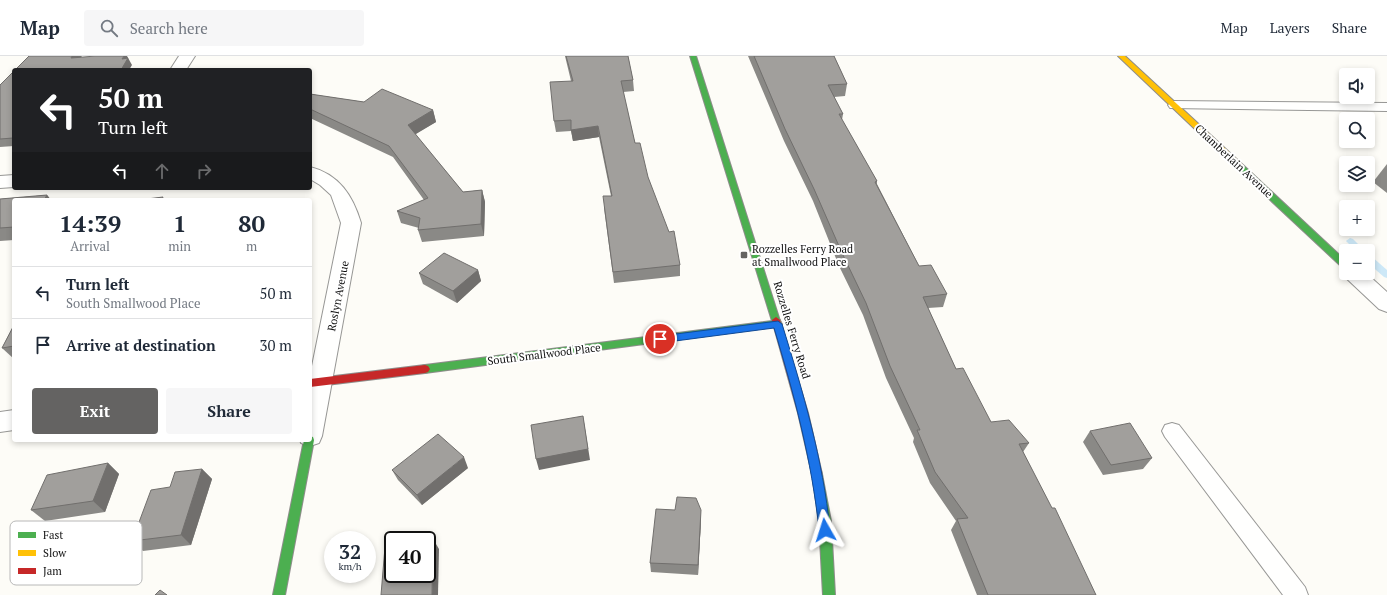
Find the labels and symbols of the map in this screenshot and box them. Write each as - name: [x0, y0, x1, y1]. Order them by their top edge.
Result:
- street label: Chamberlain Avenue: [1192, 121, 1276, 201]
- place label: Rozzelles Ferry Road at Smallwood Place: [752, 242, 853, 269]
- marker: Rozzelles Ferry Road at Smallwood Place: [739, 250, 749, 260]
- street label: Roslyn Avenue: [324, 259, 352, 332]
- street label: Rozzelles Ferry Road: [771, 280, 813, 380]
- pin: [643, 322, 677, 356]
- street label: South Smallwood Place: [487, 340, 602, 368]
- position arrow: [804, 509, 846, 551]
- legend: [10, 521, 142, 585]
- text: Fast: [43, 528, 63, 542]
- speed limit sign: 40: [384, 531, 436, 583]
- text: Slow: [43, 546, 67, 560]
- text: Jam: [43, 564, 62, 578]

